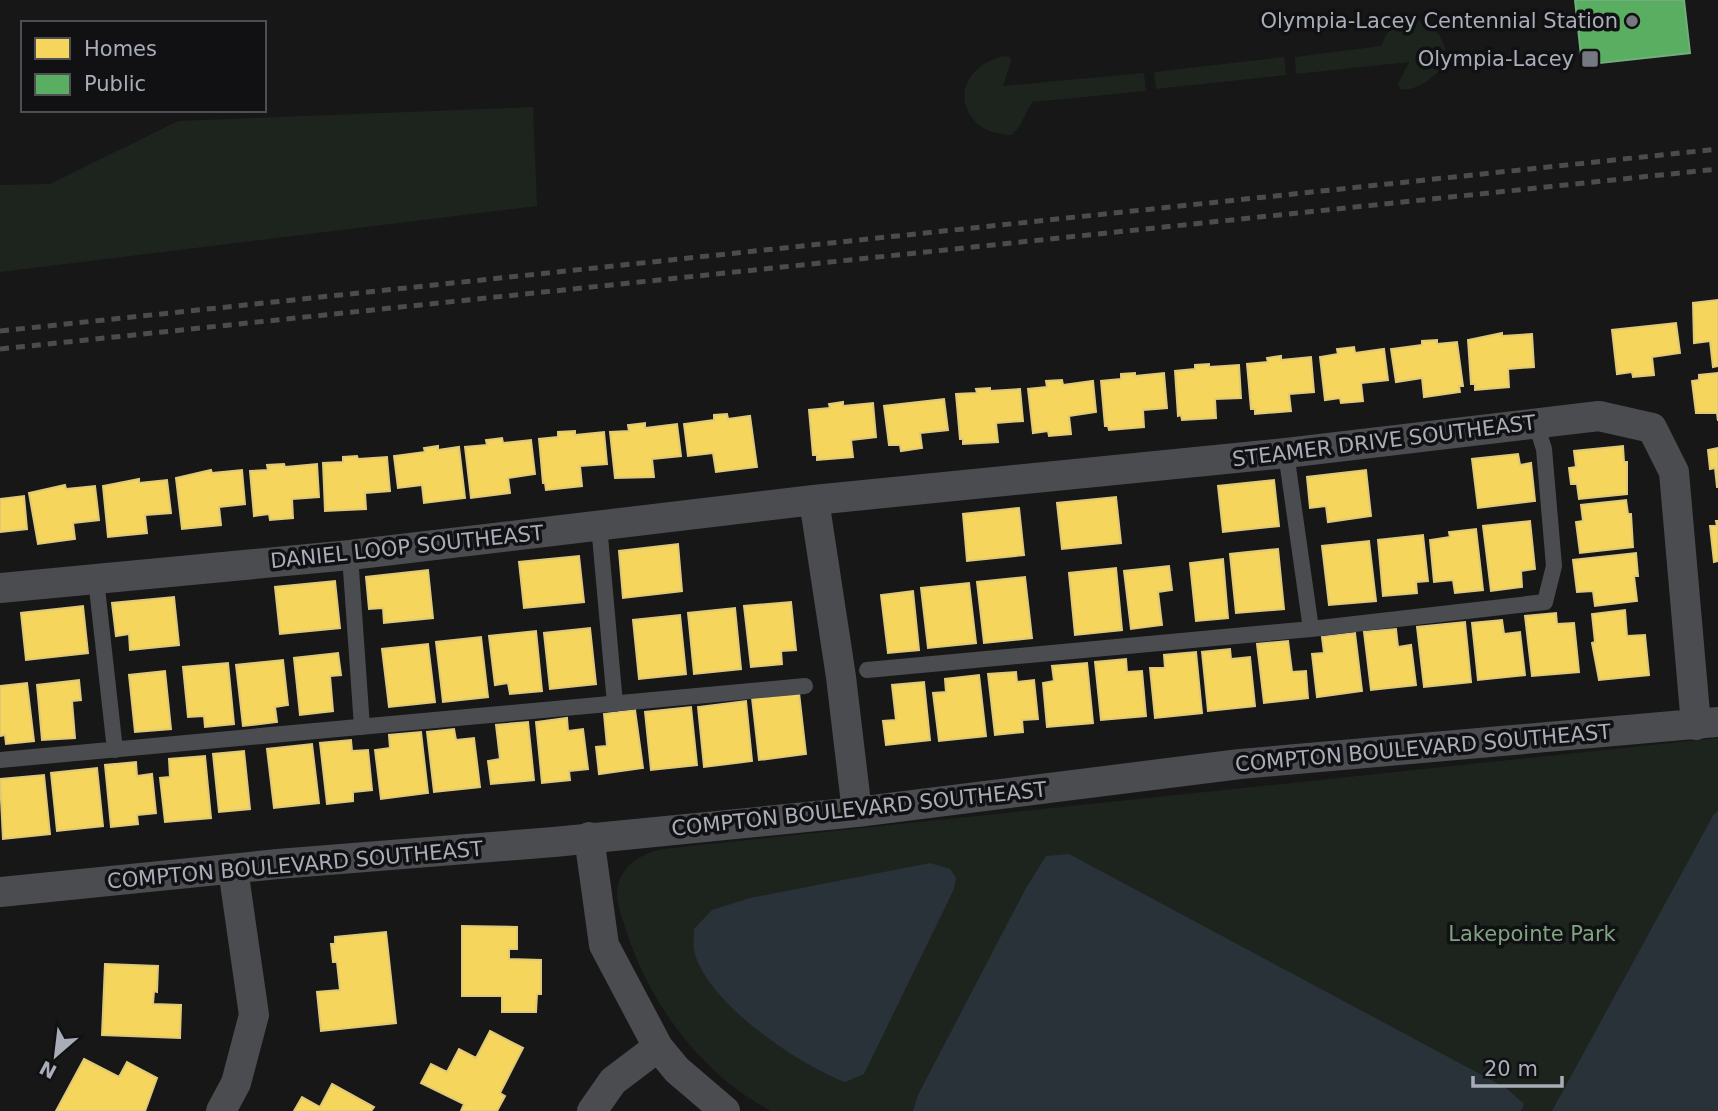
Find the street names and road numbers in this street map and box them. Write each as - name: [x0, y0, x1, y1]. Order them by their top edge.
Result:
- street label: STEAMER DRIVE SOUTHEAST: [1231, 410, 1537, 472]
- street label: DANIEL LOOP SOUTHEAST: [269, 521, 545, 573]
- street label: COMPTON BOULEVARD SOUTHEAST: [1234, 720, 1612, 776]
- street label: COMPTON BOULEVARD SOUTHEAST: [670, 777, 1048, 841]
- street label: COMPTON BOULEVARD SOUTHEAST: [106, 837, 484, 893]

